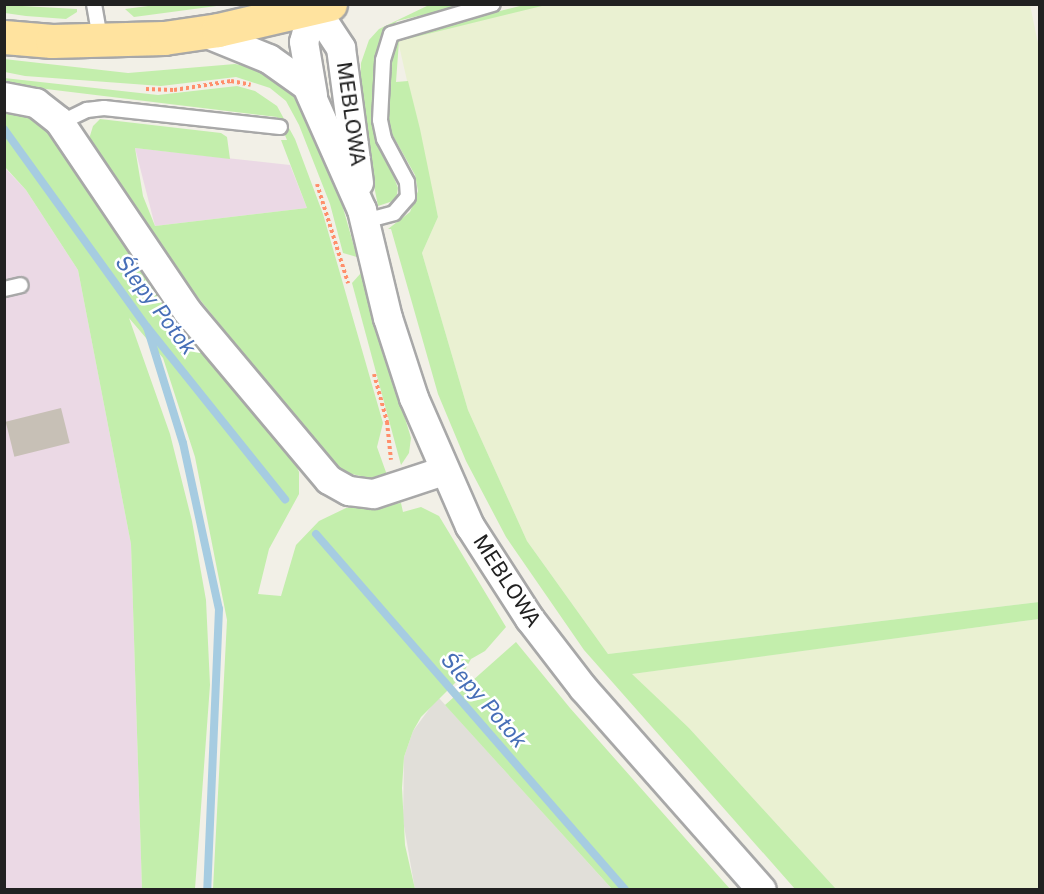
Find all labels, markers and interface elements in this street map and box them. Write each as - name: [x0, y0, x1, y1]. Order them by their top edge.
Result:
- street label: MEBLOWA: [331, 60, 371, 168]
- water label: Ślepy Potok: [110, 250, 202, 360]
- street label: MEBLOWA: [468, 530, 546, 632]
- water label: Ślepy Potok: [435, 647, 533, 753]

